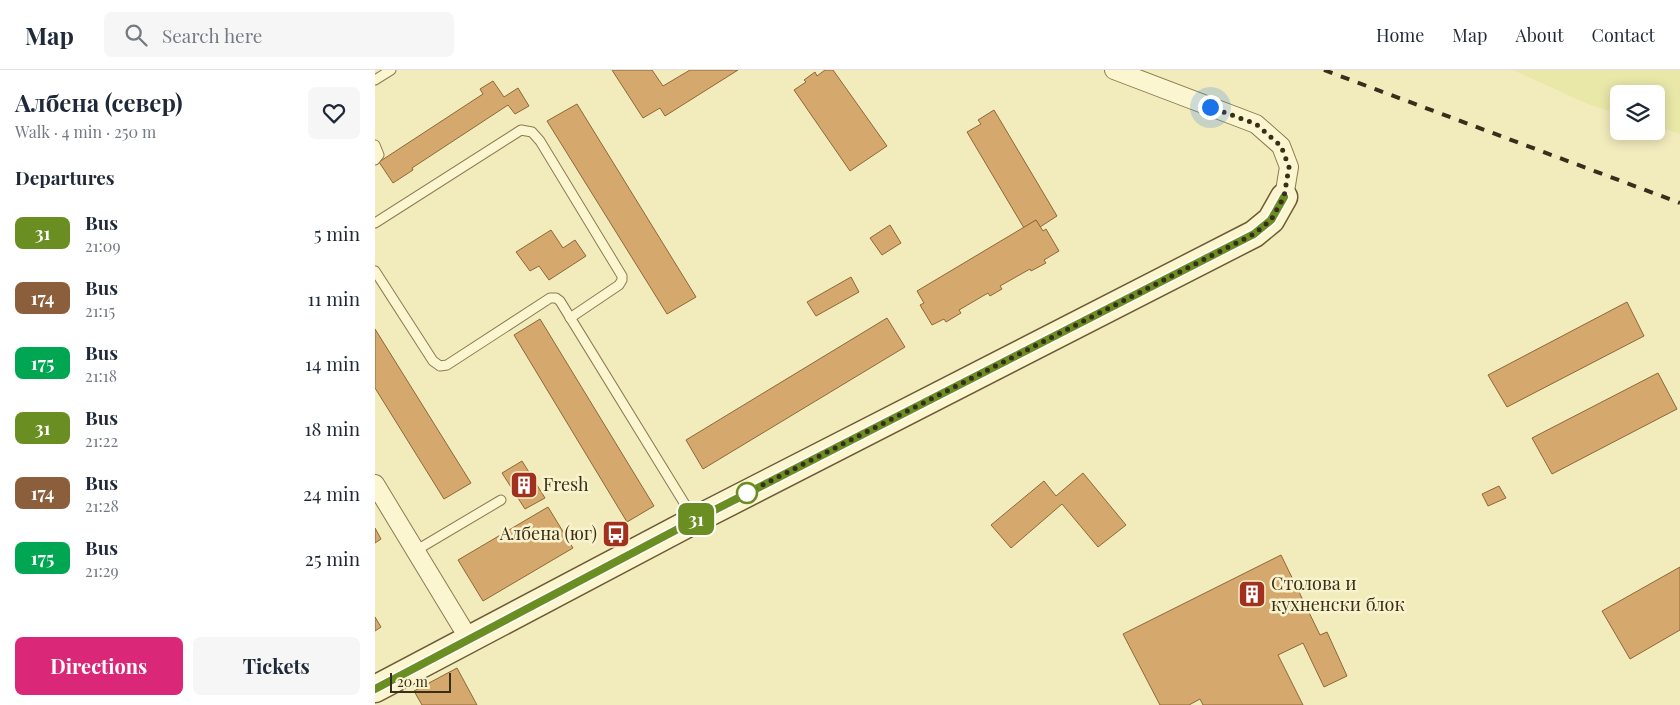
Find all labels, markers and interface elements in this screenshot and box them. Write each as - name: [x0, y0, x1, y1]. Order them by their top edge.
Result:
- search box: [104, 12, 454, 57]
- text: Map: [25, 19, 74, 51]
- icon: search: [122, 21, 150, 49]
- text: Search here: [162, 22, 262, 48]
- text: Home: [1376, 23, 1424, 47]
- text: Map: [1452, 23, 1487, 47]
- text: About: [1515, 23, 1564, 47]
- text: Contact: [1592, 23, 1655, 47]
- map controls: [1610, 85, 1665, 140]
- button: layers: [1610, 85, 1665, 140]
- text: Албена (север): [15, 86, 183, 118]
- button: heart: [308, 87, 360, 139]
- your location: [1198, 95, 1223, 120]
- text: Walk · 4 min · 250 m: [15, 121, 156, 142]
- text: Departures: [15, 164, 115, 190]
- text: Bus: [85, 209, 118, 235]
- text: 5 min: [314, 220, 360, 246]
- text: 31: [35, 221, 50, 245]
- text: 21:09: [85, 235, 121, 256]
- text: Bus: [85, 274, 118, 300]
- text: 11 min: [307, 285, 360, 311]
- text: 174: [31, 286, 54, 310]
- text: 21:15: [85, 300, 115, 321]
- text: Bus: [85, 339, 118, 365]
- text: 14 min: [305, 350, 360, 376]
- text: 175: [31, 351, 54, 375]
- text: 21:18: [85, 365, 117, 386]
- text: Bus: [85, 404, 118, 430]
- text: 18 min: [305, 415, 360, 441]
- text: 31: [35, 416, 50, 440]
- text: 21:22: [85, 430, 118, 451]
- text: Bus: [85, 469, 118, 495]
- building icon: Fresh: [509, 470, 539, 500]
- place label: Fresh: [543, 472, 589, 496]
- text: 24 min: [303, 480, 360, 506]
- text: 174: [31, 481, 54, 505]
- unlabelled marker: [736, 482, 758, 504]
- text: 21:28: [85, 495, 119, 516]
- line badge: 31: [673, 503, 719, 535]
- text: 31: [688, 507, 704, 531]
- bus stop icon: Албена (юг): [601, 519, 631, 549]
- place label: Албена (юг): [499, 521, 597, 545]
- text: Bus: [85, 534, 118, 560]
- text: 25 min: [305, 545, 360, 571]
- text: 175: [31, 546, 54, 570]
- text: 21:29: [85, 560, 119, 581]
- place label: Столова и кухненски блок: [1271, 571, 1405, 616]
- building icon: Столова и кухненски блок: [1237, 579, 1267, 609]
- button: Directions: [15, 637, 183, 695]
- button: Tickets: [193, 637, 360, 695]
- scale bar: [390, 670, 451, 693]
- text: 20 m: [397, 672, 428, 691]

